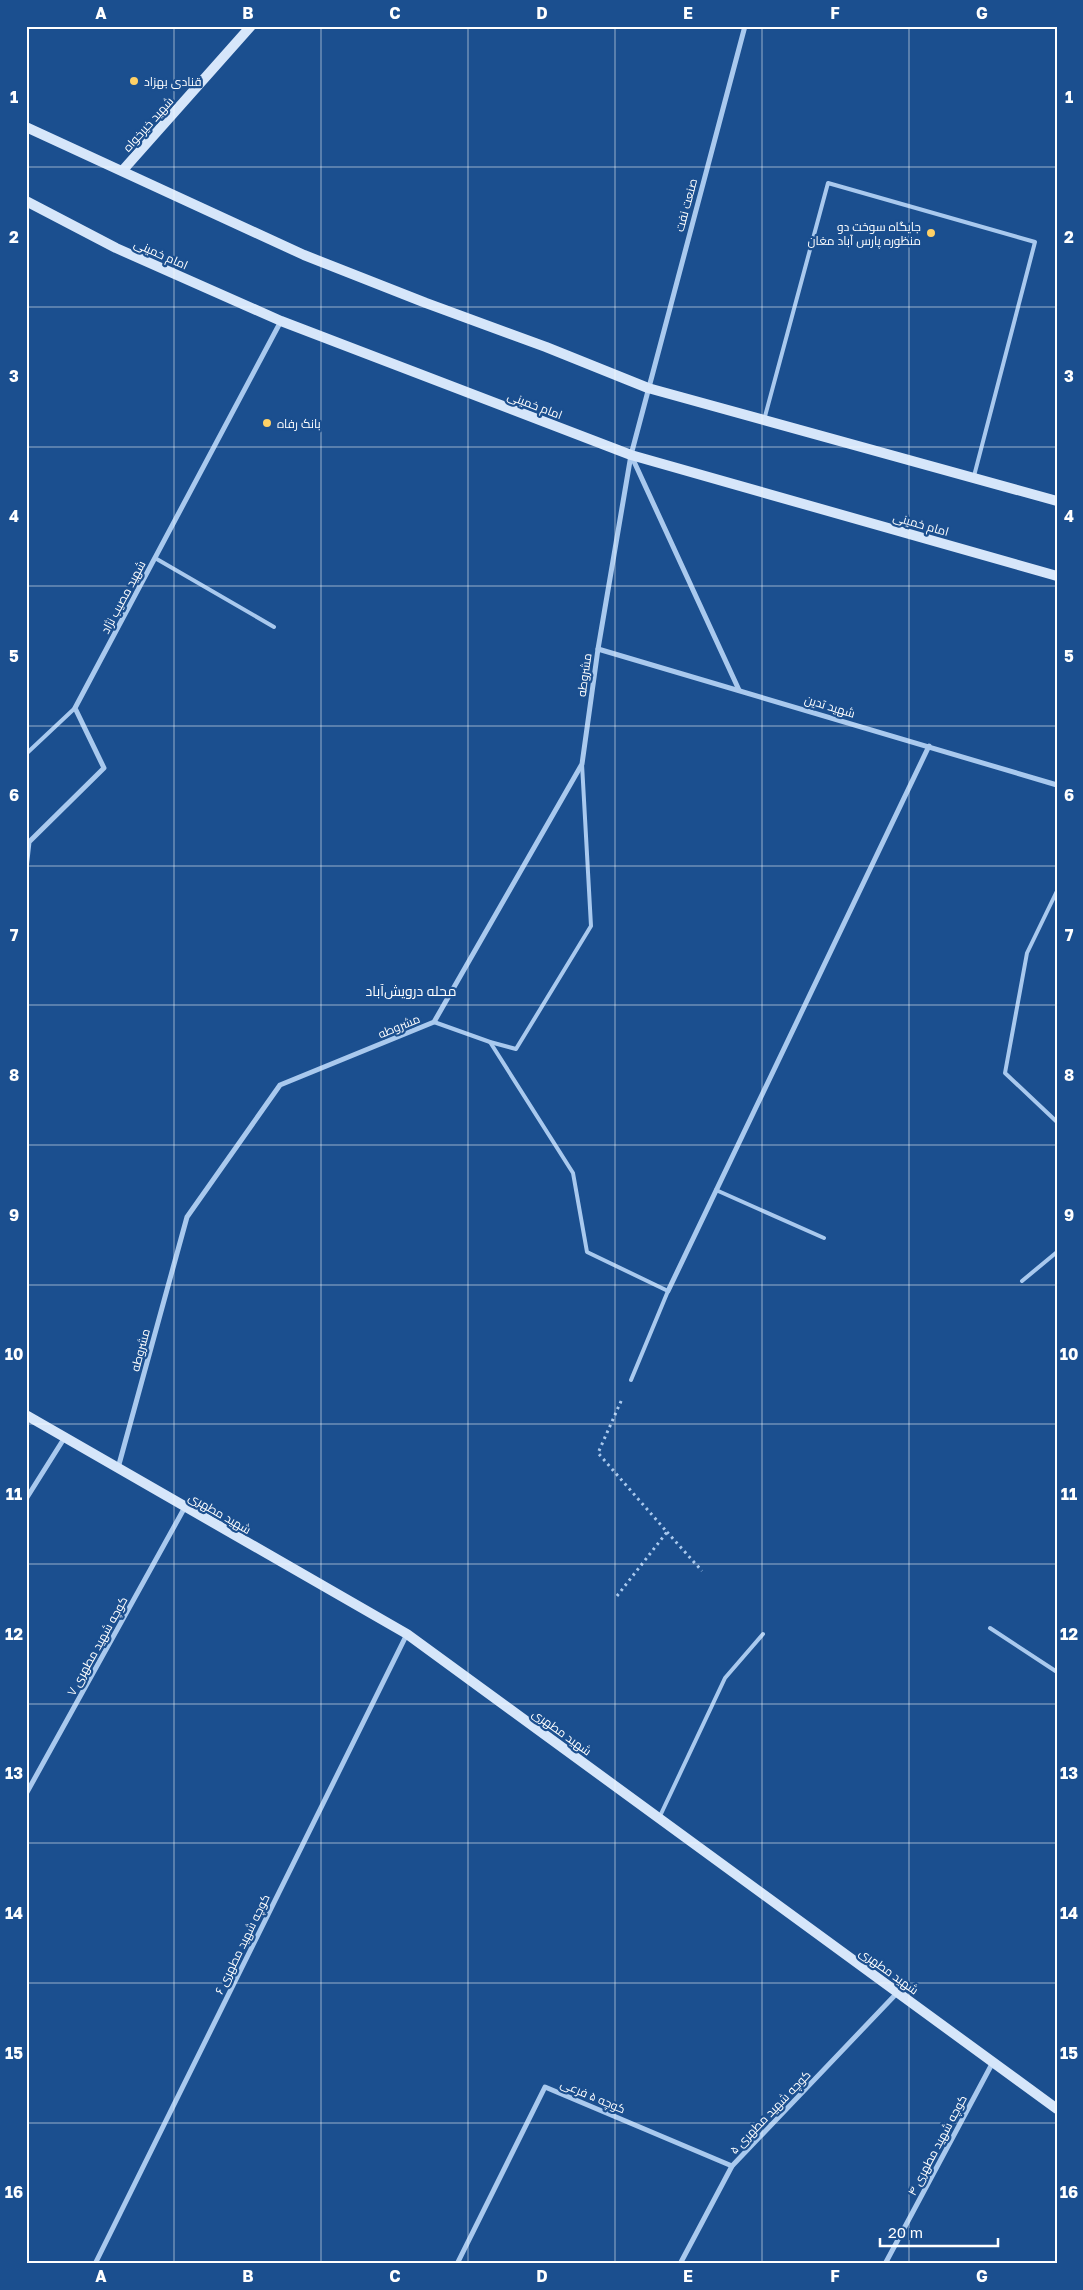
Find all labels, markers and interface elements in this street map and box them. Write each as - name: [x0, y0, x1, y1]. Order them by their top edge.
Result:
- text: A: [95, 3, 107, 23]
- text: B: [242, 3, 254, 23]
- text: C: [389, 3, 401, 23]
- text: D: [536, 3, 548, 23]
- text: E: [683, 3, 693, 23]
- text: F: [830, 3, 840, 23]
- text: G: [976, 3, 988, 23]
- place label: قنادی بهزاد: [144, 74, 202, 89]
- marker: قنادی بهزاد: [128, 75, 140, 87]
- text: 1: [10, 87, 18, 107]
- text: 1: [1065, 87, 1073, 107]
- street label: شهید خیرخواه: [120, 94, 177, 154]
- street label: صنعت نفت: [672, 177, 700, 233]
- place label: جایگاه سوخت دو منظوره پارس آباد مغان: [808, 219, 921, 250]
- text: 2: [9, 227, 19, 247]
- marker: جایگاه سوخت دو منظوره پارس آباد مغان: [925, 227, 937, 239]
- text: 2: [1064, 227, 1074, 247]
- street label: امام خمینی: [131, 235, 190, 273]
- text: 3: [9, 366, 19, 386]
- text: 3: [1064, 366, 1074, 386]
- street label: امام خمینی: [505, 388, 564, 423]
- place label: بانک رفاه: [277, 416, 321, 431]
- marker: بانک رفاه: [261, 417, 273, 429]
- text: 4: [9, 506, 19, 526]
- text: 4: [1064, 506, 1074, 526]
- street label: امام خمینی: [891, 509, 951, 540]
- street label: شهید مصیب نژاد: [97, 558, 149, 636]
- text: 5: [9, 646, 19, 666]
- text: 5: [1064, 646, 1074, 666]
- street label: مشروطه: [574, 652, 594, 698]
- street label: شهید تدین: [803, 691, 857, 721]
- text: 6: [9, 785, 19, 805]
- text: 6: [1064, 785, 1074, 805]
- text: 7: [10, 925, 19, 945]
- text: 7: [1065, 925, 1074, 945]
- district label: محله درویش‌آباد: [366, 982, 457, 999]
- street label: مشروطه: [376, 1011, 422, 1041]
- text: 8: [9, 1065, 19, 1085]
- text: 8: [1064, 1065, 1074, 1085]
- text: 9: [9, 1205, 19, 1225]
- text: 9: [1064, 1205, 1074, 1225]
- street label: مشروطه: [127, 1327, 153, 1373]
- text: 10: [5, 1344, 23, 1364]
- text: 10: [1060, 1344, 1078, 1364]
- text: 11: [6, 1484, 22, 1504]
- text: 11: [1061, 1484, 1077, 1504]
- street label: شهید مطهری: [186, 1489, 254, 1537]
- street label: کوچه شهید مطهری ۷: [63, 1594, 132, 1699]
- text: 12: [5, 1624, 23, 1644]
- text: 12: [1060, 1624, 1078, 1644]
- street label: شهید مطهری: [529, 1705, 595, 1759]
- text: 13: [5, 1763, 23, 1783]
- text: 13: [1060, 1763, 1078, 1783]
- street label: کوچه شهید مطهری ۶: [211, 1891, 275, 1997]
- text: 14: [5, 1903, 23, 1923]
- text: 14: [1060, 1903, 1078, 1923]
- street label: شهید مطهری: [856, 1944, 922, 1998]
- text: 15: [5, 2043, 23, 2063]
- text: 15: [1060, 2043, 1078, 2063]
- street label: کوچه شهید مطهری ۵: [726, 2067, 815, 2158]
- street label: کوچه ۵ فرعی: [557, 2076, 628, 2118]
- street label: کوچه شهید مطهری ۴: [904, 2092, 972, 2199]
- text: 16: [5, 2182, 23, 2202]
- text: 16: [1060, 2182, 1078, 2202]
- scale bar: [880, 2215, 998, 2247]
- text: 20 m: [888, 2223, 923, 2241]
- text: A: [95, 2266, 107, 2286]
- text: B: [242, 2266, 254, 2286]
- text: C: [389, 2266, 401, 2286]
- text: D: [536, 2266, 548, 2286]
- text: E: [683, 2266, 693, 2286]
- text: F: [830, 2266, 840, 2286]
- text: G: [976, 2266, 988, 2286]

